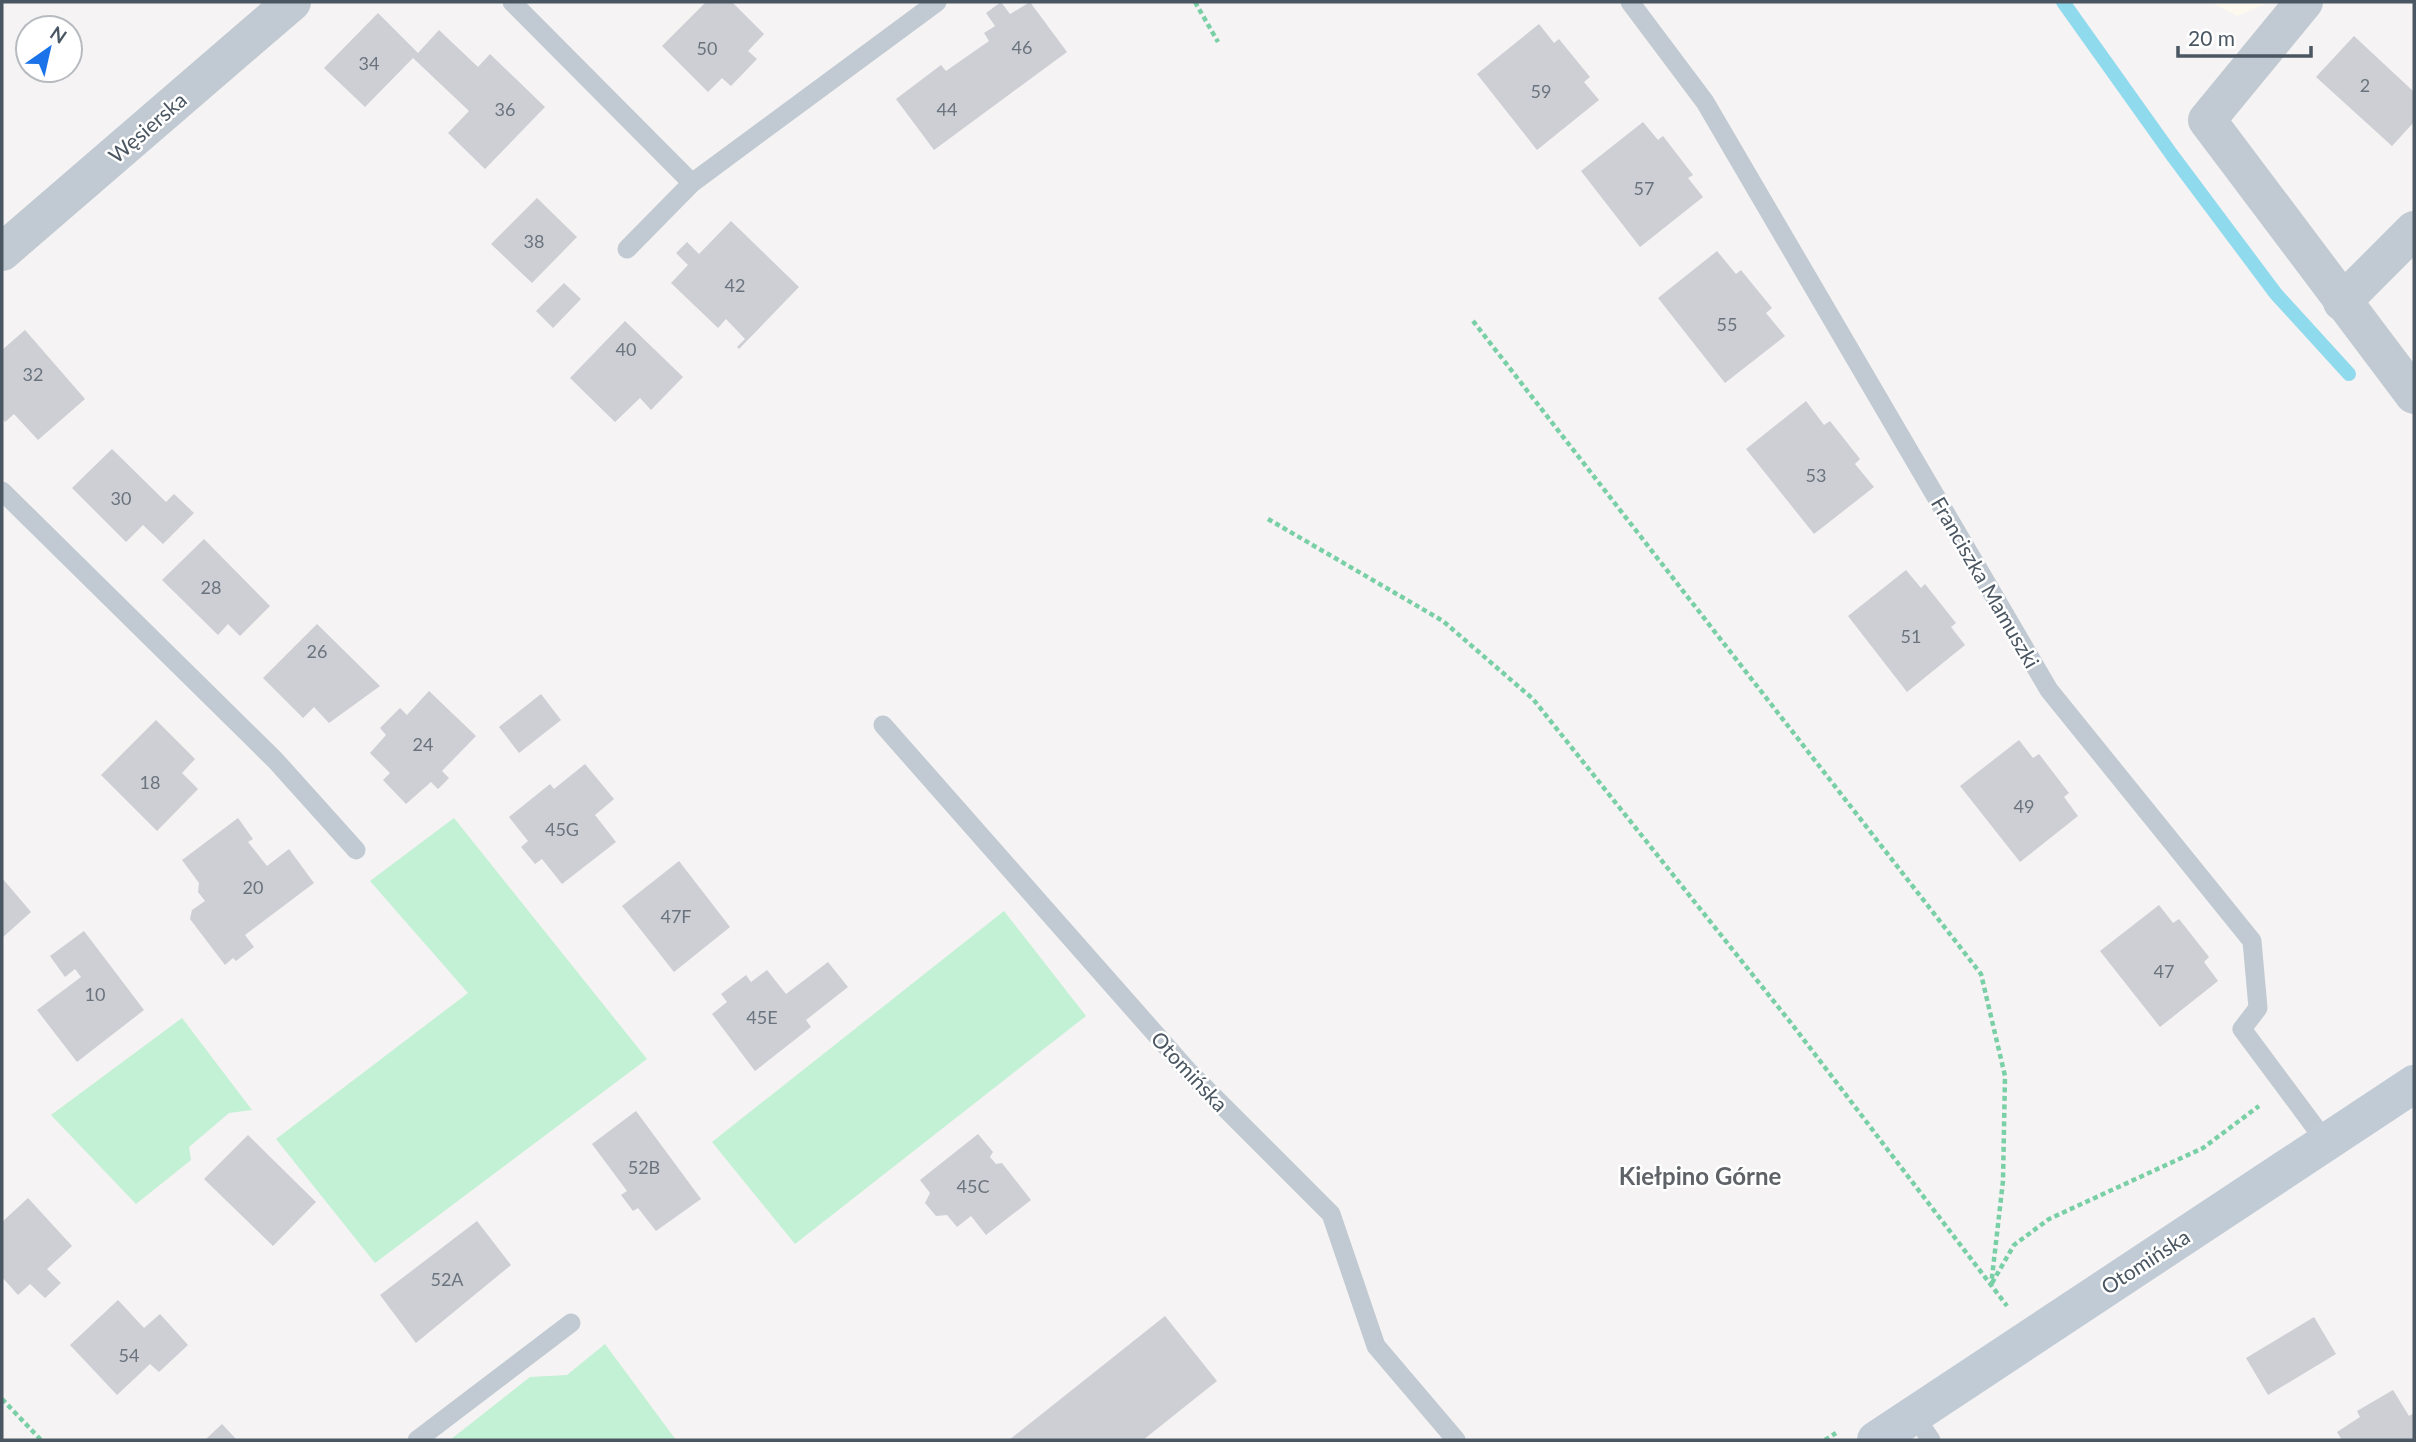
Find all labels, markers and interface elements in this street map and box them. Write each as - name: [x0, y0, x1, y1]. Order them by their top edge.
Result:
- north arrow: [14, 14, 84, 84]
- scale bar: [2178, 14, 2311, 58]
- text: N: [46, 21, 71, 48]
- text: 20 m: [2188, 25, 2235, 50]
- house number: 46: [1012, 36, 1032, 58]
- house number: 50: [697, 37, 717, 59]
- house number: 34: [359, 52, 379, 74]
- house number: 2: [2360, 74, 2370, 96]
- house number: 59: [1531, 80, 1551, 102]
- street label: Węsierska: [103, 87, 191, 167]
- house number: 36: [495, 98, 515, 120]
- house number: 44: [937, 98, 957, 120]
- house number: 57: [1634, 177, 1654, 199]
- house number: 38: [524, 230, 544, 252]
- house number: 42: [725, 274, 745, 296]
- house number: 55: [1717, 313, 1737, 335]
- house number: 40: [616, 338, 636, 360]
- house number: 32: [23, 363, 43, 385]
- house number: 53: [1806, 464, 1826, 486]
- house number: 30: [111, 487, 131, 509]
- street label: Franciszka Mamuszki: [1927, 492, 2045, 672]
- house number: 28: [201, 576, 221, 598]
- house number: 51: [1901, 625, 1921, 647]
- house number: 26: [307, 640, 327, 662]
- house number: 24: [413, 733, 433, 755]
- house number: 18: [140, 771, 160, 793]
- house number: 49: [2014, 795, 2034, 817]
- house number: 45G: [545, 818, 579, 840]
- house number: 20: [243, 876, 263, 898]
- house number: 47F: [660, 905, 692, 927]
- house number: 47: [2154, 960, 2174, 982]
- house number: 10: [85, 983, 105, 1005]
- house number: 45E: [746, 1006, 778, 1028]
- street label: Otomińska: [1147, 1026, 1233, 1116]
- house number: 52B: [628, 1156, 660, 1178]
- district label: Kiełpino Górne: [1619, 1161, 1781, 1190]
- house number: 45C: [957, 1175, 989, 1197]
- street label: Otomińska: [2096, 1223, 2194, 1299]
- house number: 52A: [430, 1268, 464, 1290]
- house number: 54: [119, 1344, 139, 1366]

